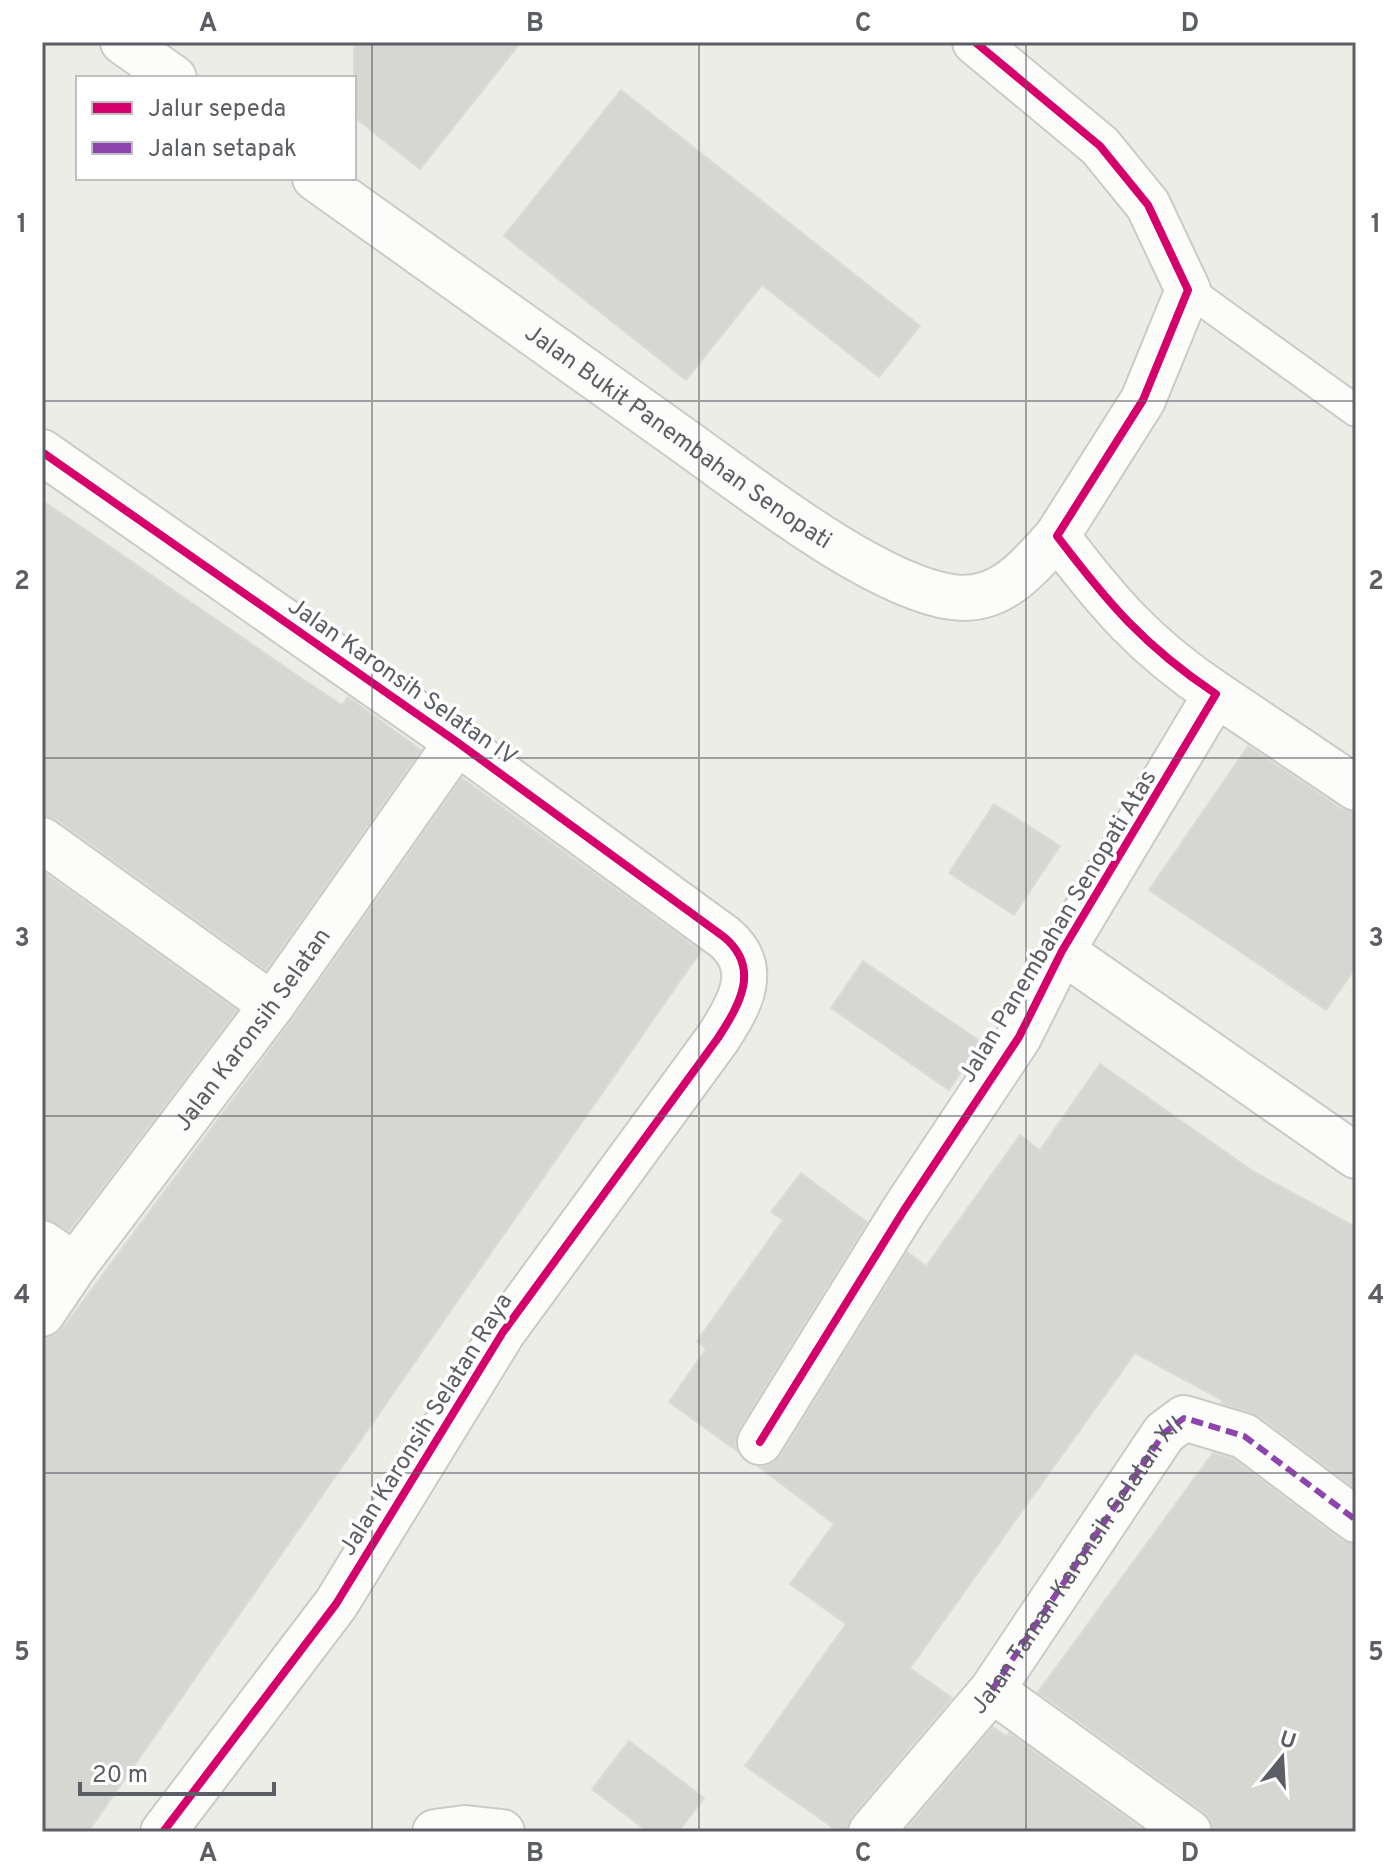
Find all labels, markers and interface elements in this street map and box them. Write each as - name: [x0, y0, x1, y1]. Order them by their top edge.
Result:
- text: A: [199, 8, 217, 41]
- text: B: [526, 8, 544, 41]
- text: C: [855, 8, 871, 41]
- text: D: [1181, 8, 1199, 41]
- legend: [76, 76, 356, 180]
- text: Jalur sepeda: [148, 95, 286, 125]
- text: Jalan setapak: [148, 135, 297, 165]
- text: 1: [17, 209, 27, 242]
- text: 1: [1371, 209, 1381, 242]
- street label: Jalan Bukit Panembahan Senopati: [518, 319, 837, 557]
- text: 2: [14, 566, 30, 599]
- text: 2: [1368, 566, 1384, 599]
- street label: Jalan Karonsih Selatan IV: [281, 592, 522, 773]
- street label: Jalan Panembahan Senopati Atas: [953, 765, 1164, 1089]
- text: 3: [14, 923, 30, 956]
- street label: Jalan Karonsih Selatan: [169, 923, 338, 1138]
- text: 3: [1368, 923, 1384, 956]
- text: 4: [14, 1280, 30, 1313]
- text: 4: [1368, 1280, 1384, 1313]
- street label: Jalan Karonsih Selatan Raya: [333, 1288, 520, 1562]
- street label: Jalan Taman Karonsih Selatan XII: [965, 1411, 1190, 1721]
- text: 5: [14, 1637, 30, 1670]
- text: 5: [1368, 1637, 1384, 1670]
- north arrow: [1242, 1718, 1322, 1798]
- text: U: [1276, 1726, 1299, 1757]
- scale bar: [80, 1746, 274, 1796]
- text: 20 m: [92, 1761, 148, 1791]
- text: A: [199, 1838, 217, 1871]
- text: B: [526, 1838, 544, 1871]
- text: C: [855, 1838, 871, 1871]
- text: D: [1181, 1838, 1199, 1871]

